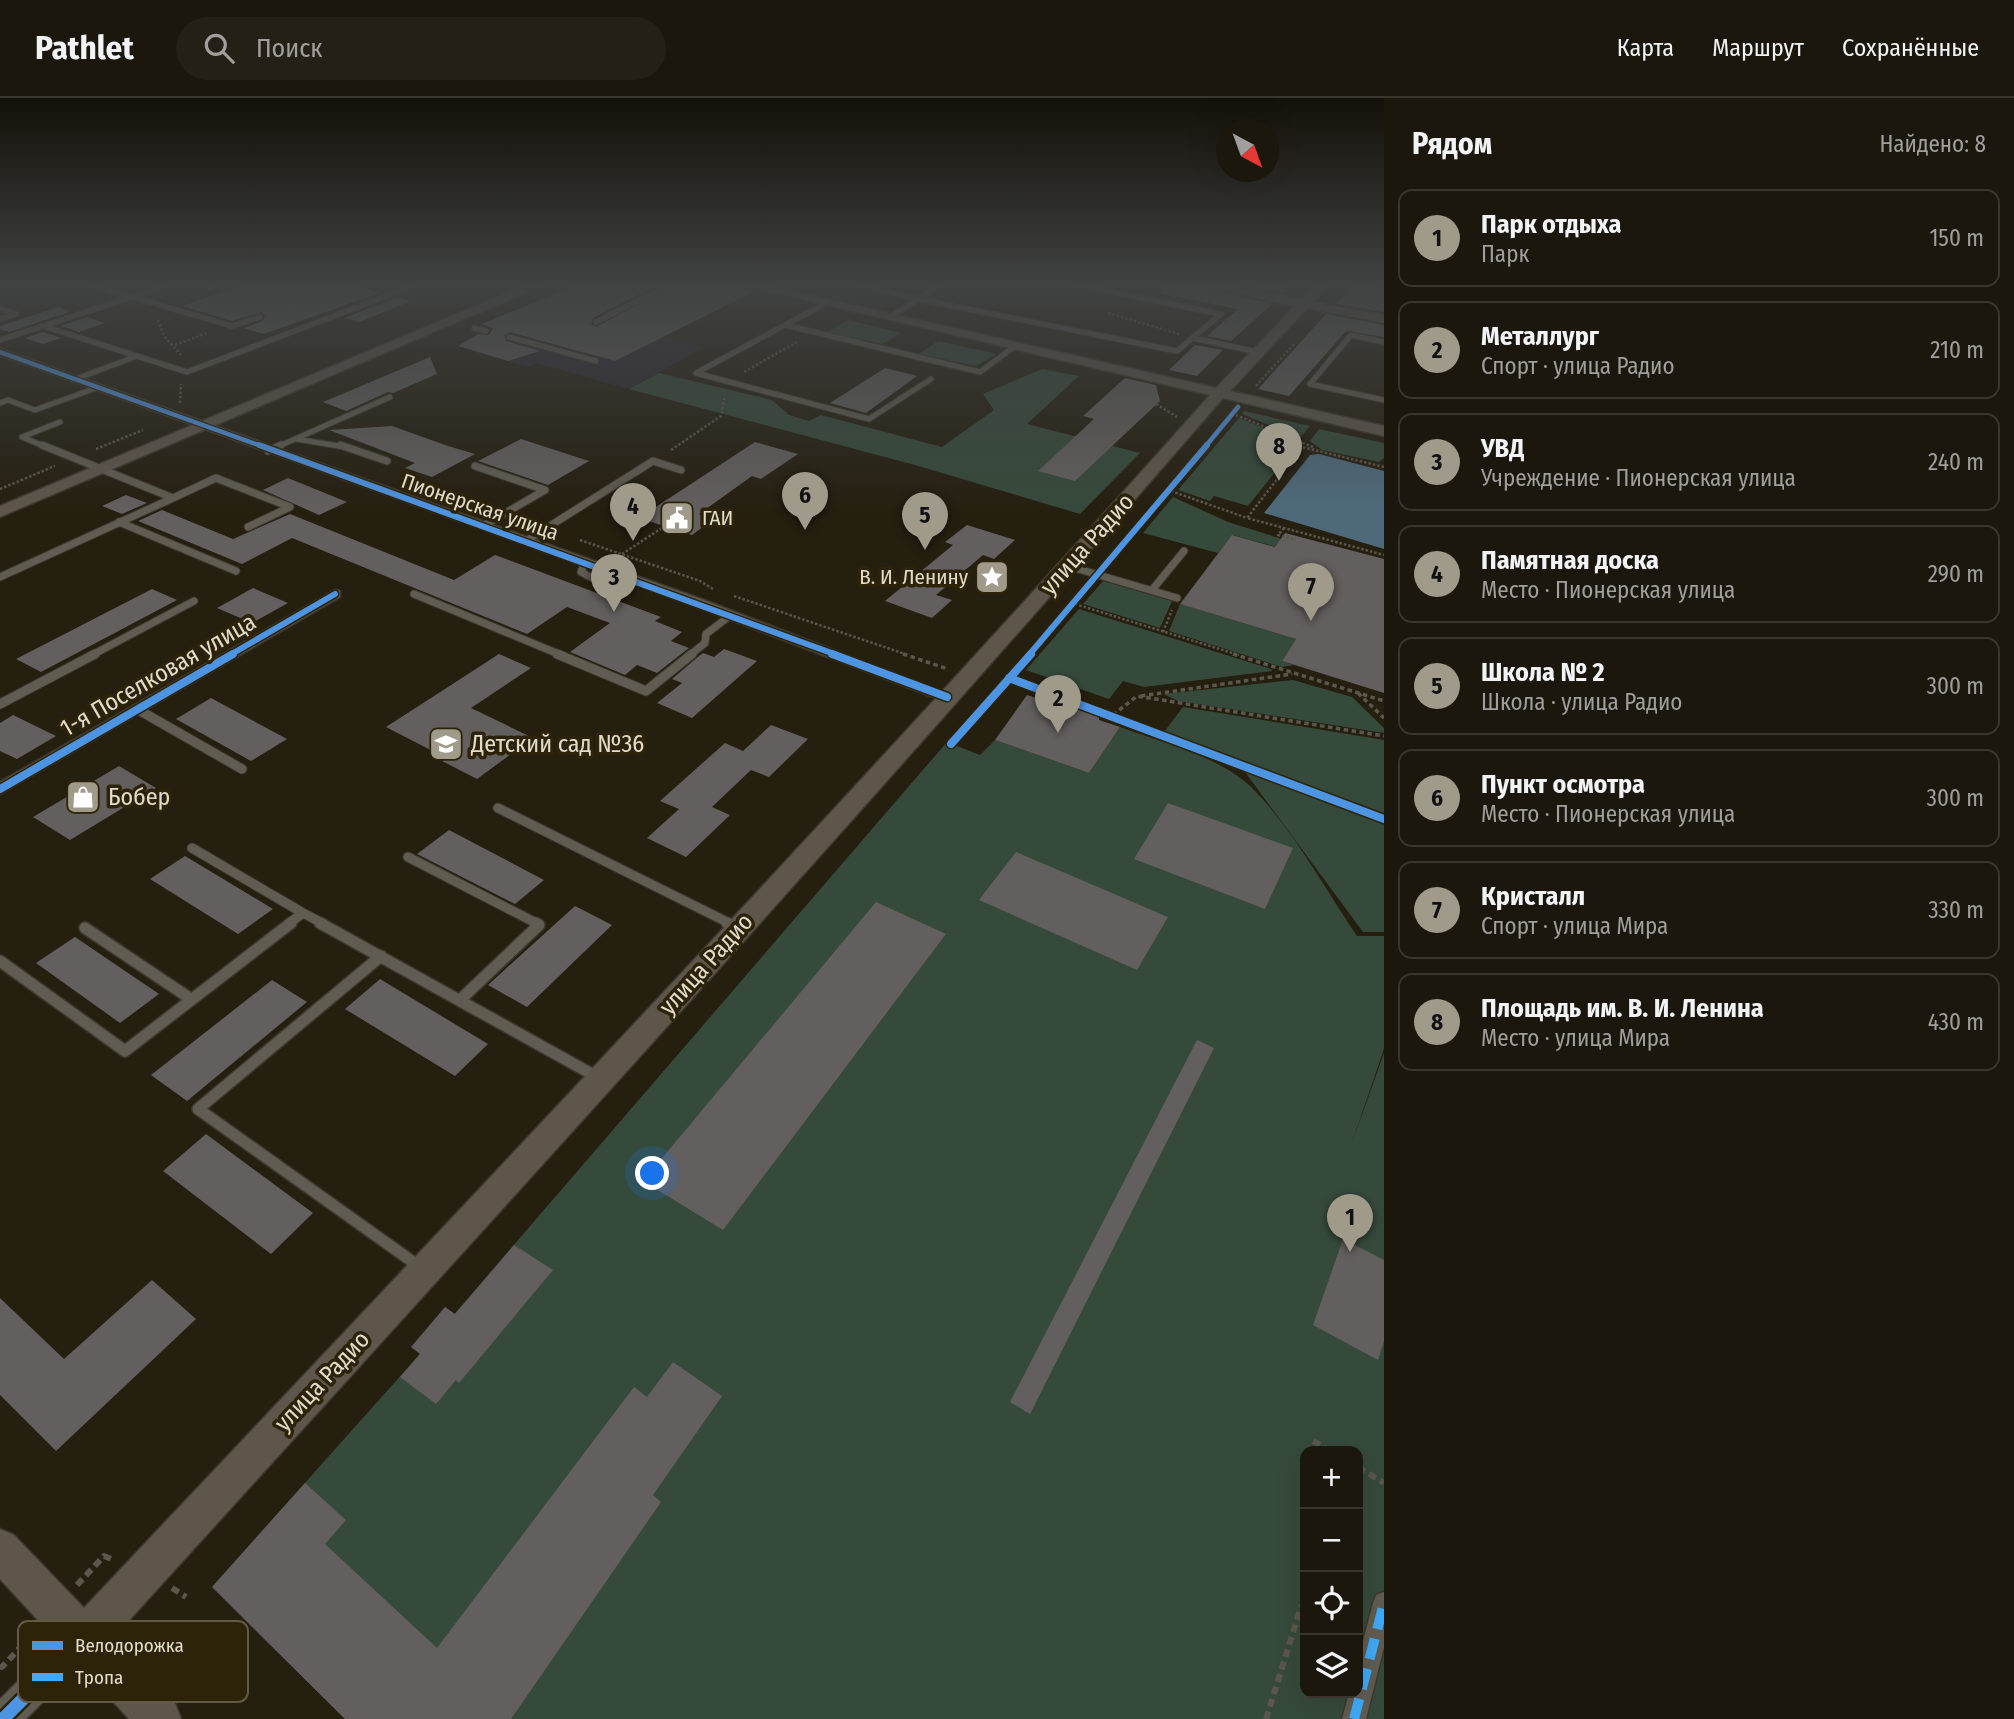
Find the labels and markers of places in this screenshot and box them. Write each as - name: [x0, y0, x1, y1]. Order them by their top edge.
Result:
- pin: 8: [1256, 423, 1302, 481]
- pin: 6: [782, 472, 828, 530]
- pin: 4: [610, 483, 656, 541]
- pin: 5: [902, 492, 948, 550]
- public building icon: ГАИ: [658, 499, 696, 537]
- place label: ГАИ: [702, 505, 733, 531]
- pin: 3: [591, 554, 637, 612]
- place icon: В. И. Ленину: [973, 558, 1011, 596]
- pin: 7: [1288, 563, 1334, 621]
- place label: В. И. Ленину: [859, 564, 969, 590]
- pin: 2: [1035, 675, 1081, 733]
- school or university icon: Детский сад №36: [427, 725, 465, 763]
- place label: Детский сад №36: [470, 730, 644, 758]
- shop icon: Бобер: [64, 778, 102, 816]
- place label: Бобер: [108, 783, 170, 811]
- pin: 1: [1327, 1194, 1373, 1252]

